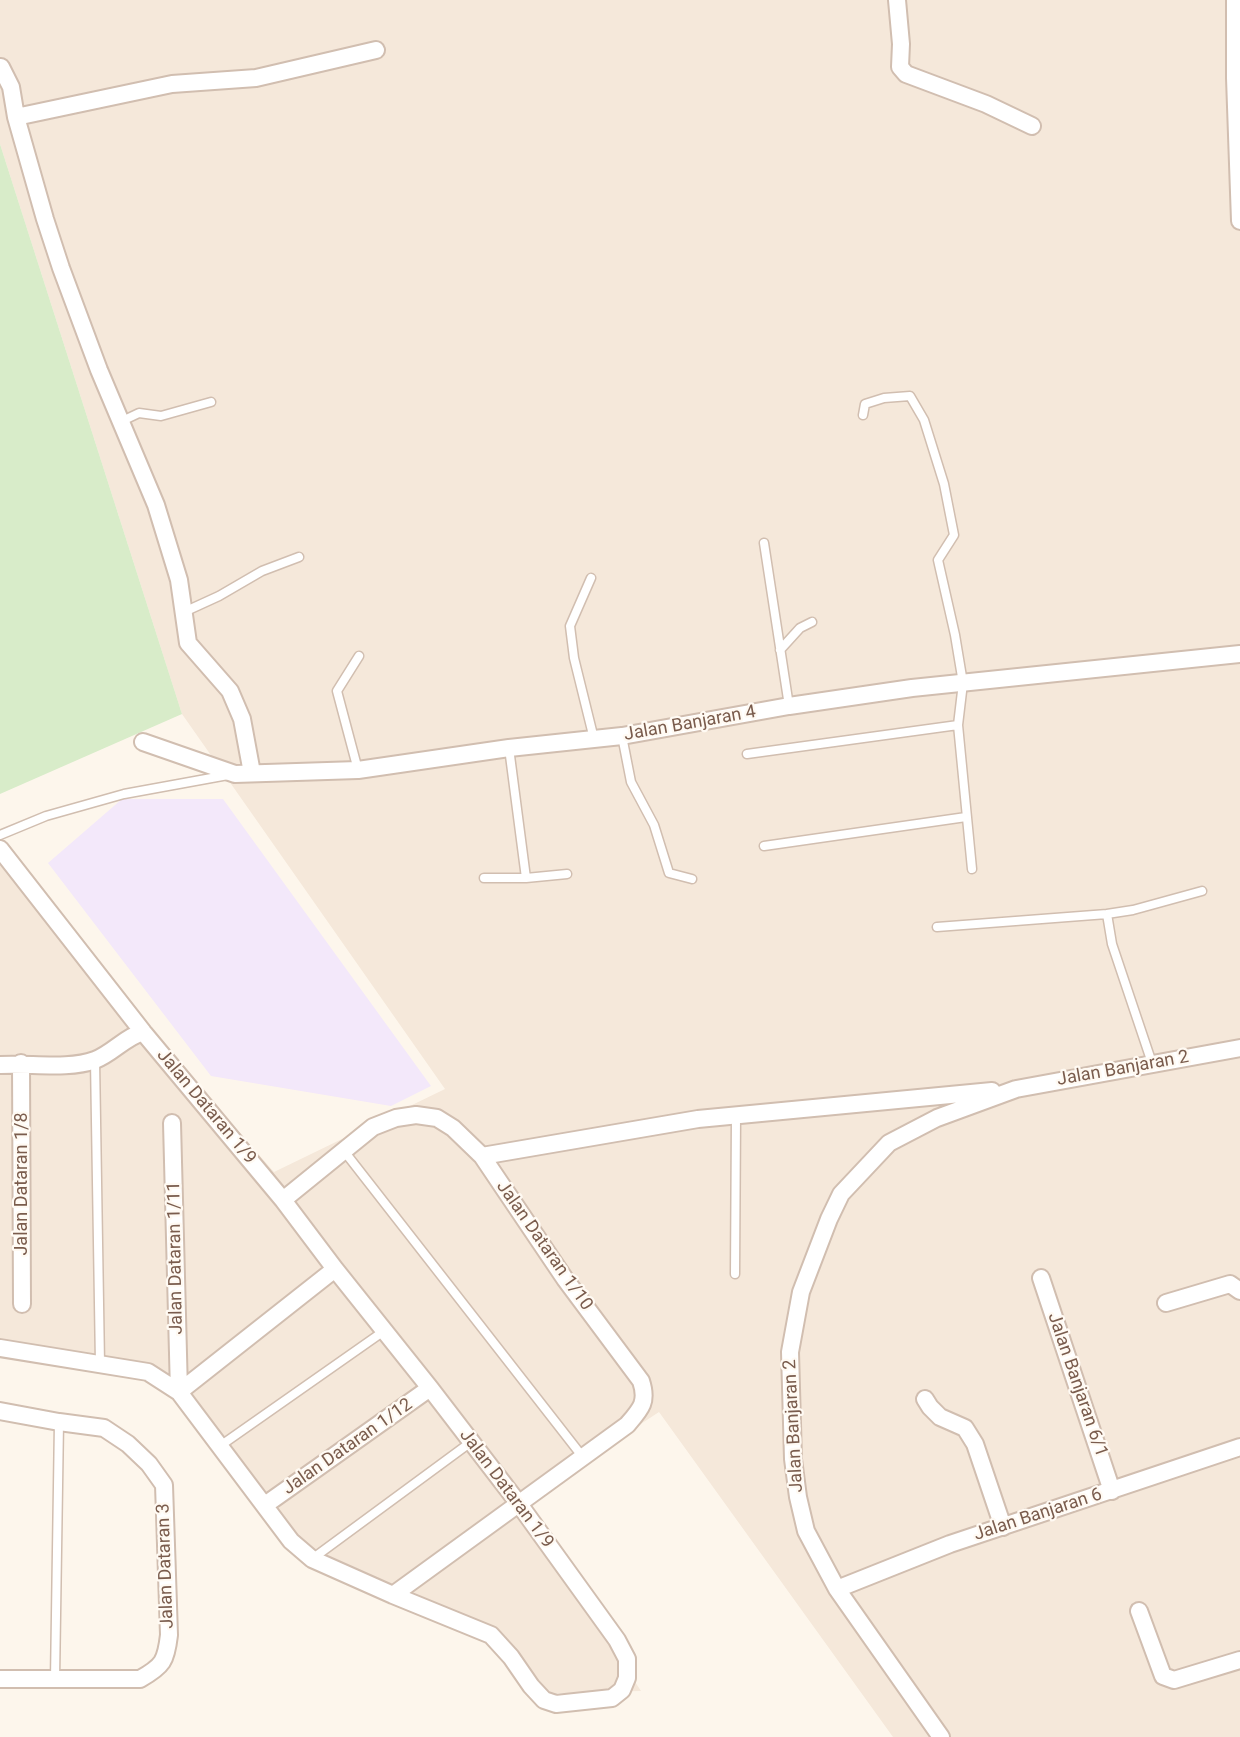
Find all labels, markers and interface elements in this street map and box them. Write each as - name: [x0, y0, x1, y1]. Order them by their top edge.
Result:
- street label: Jalan Banjaran 4: [622, 702, 758, 746]
- street label: Jalan Dataran 1/9: [152, 1045, 260, 1169]
- street label: Jalan Banjaran 2: [1055, 1047, 1191, 1091]
- street label: Jalan Dataran 1/8: [11, 1112, 33, 1256]
- street label: Jalan Dataran 1/10: [491, 1177, 597, 1315]
- street label: Jalan Dataran 1/11: [164, 1181, 188, 1335]
- street label: Jalan Banjaran 6/1: [1042, 1310, 1112, 1460]
- street label: Jalan Banjaran 2: [780, 1359, 808, 1493]
- street label: Jalan Dataran 1/12: [279, 1394, 417, 1500]
- street label: Jalan Dataran 1/9: [454, 1425, 558, 1553]
- street label: Jalan Banjaran 6: [971, 1484, 1105, 1546]
- street label: Jalan Dataran 3: [153, 1503, 179, 1629]

